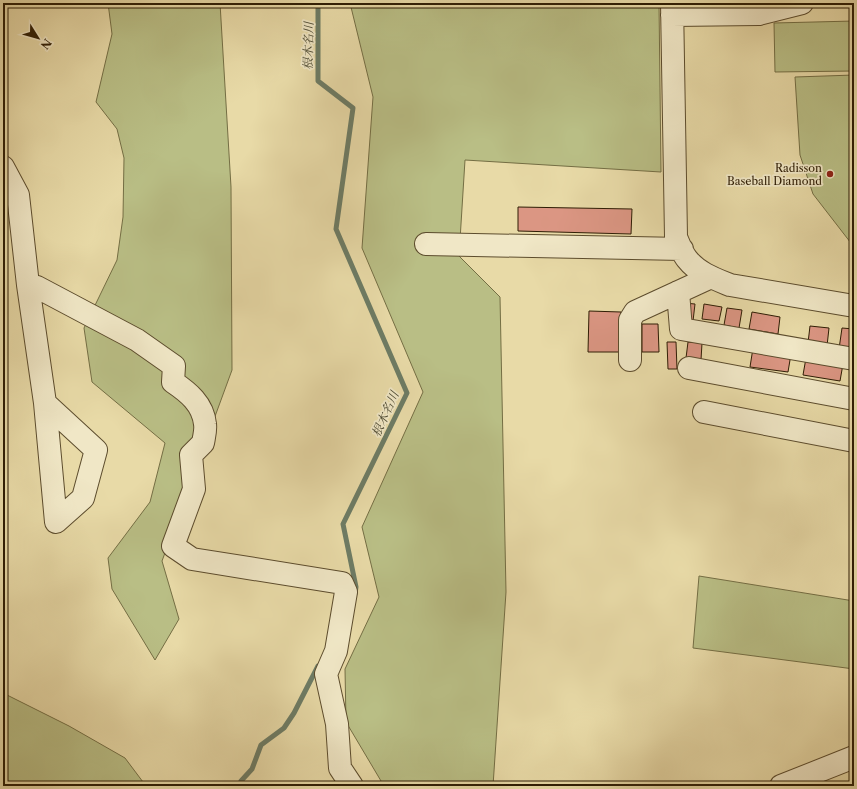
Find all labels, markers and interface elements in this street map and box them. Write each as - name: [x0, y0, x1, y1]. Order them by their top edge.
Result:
- north arrow: [18, 18, 58, 58]
- water label: 根木名川: [300, 20, 316, 70]
- text: N: [37, 36, 54, 52]
- place label: Radisson Baseball Diamond: [727, 161, 822, 188]
- marker: Radisson Baseball Diamond: [825, 169, 835, 179]
- water label: 根木名川: [368, 387, 402, 439]

